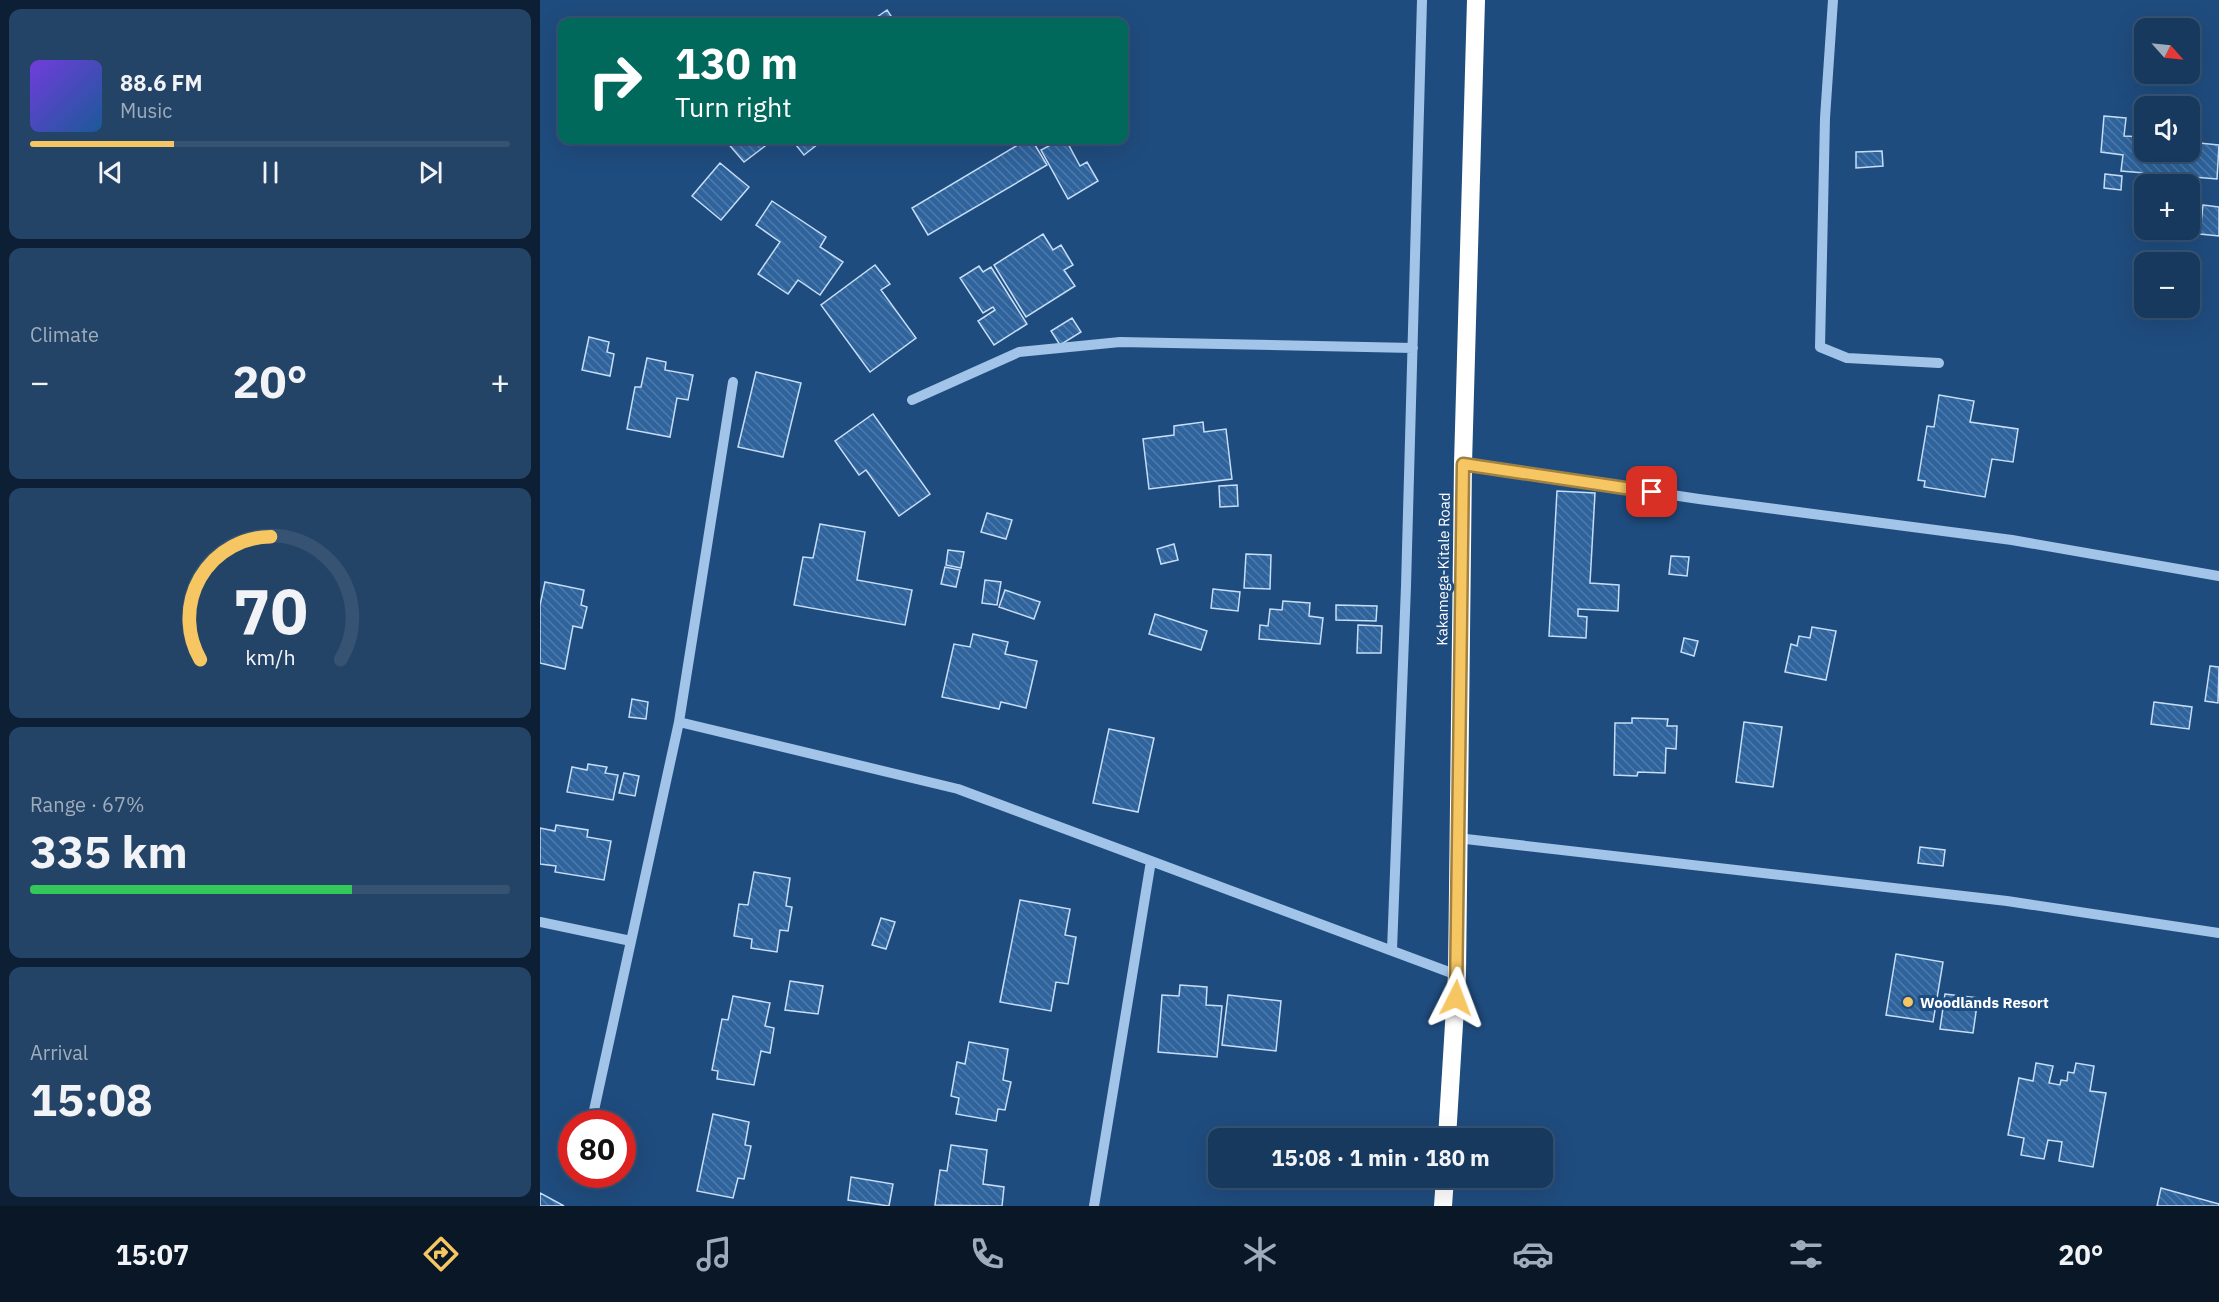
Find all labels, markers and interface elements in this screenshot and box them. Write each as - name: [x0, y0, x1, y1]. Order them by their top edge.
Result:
- north arrow: [2134, 18, 2200, 84]
- map controls: [2134, 18, 2200, 318]
- text: 130 m: [675, 36, 798, 91]
- icon: right: [576, 42, 654, 120]
- text: 88.6 FM: [120, 68, 203, 97]
- text: Turn right: [675, 89, 792, 124]
- button: sound: [2134, 96, 2200, 162]
- text: Music: [120, 97, 172, 124]
- icon: previous: [94, 156, 127, 189]
- icon: pause: [254, 156, 287, 189]
- icon: next: [414, 156, 447, 189]
- button: +: [2134, 174, 2200, 240]
- button: −: [2134, 252, 2200, 318]
- text: Climate: [30, 321, 99, 348]
- text: 20°: [232, 352, 308, 410]
- text: −: [30, 360, 50, 403]
- text: +: [490, 360, 510, 403]
- pin: [1626, 466, 1677, 517]
- icon: arrive: [1635, 475, 1668, 508]
- street label: Kakamega-Kitale Road: [1432, 492, 1454, 646]
- text: 70: [233, 570, 307, 651]
- text: km/h: [245, 643, 295, 671]
- text: Range · 67%: [30, 791, 145, 818]
- text: 335 km: [30, 822, 188, 880]
- position arrow: [1424, 966, 1488, 1030]
- place label: Woodlands Resort: [1920, 993, 2049, 1012]
- marker: Woodlands Resort: [1901, 995, 1915, 1009]
- text: Arrival: [30, 1039, 88, 1066]
- text: 15:08: [30, 1070, 153, 1128]
- speed limit sign: 80: [558, 1110, 636, 1188]
- text: 15:08 · 1 min · 180 m: [1271, 1143, 1490, 1172]
- icon: directions: [420, 1233, 462, 1275]
- icon: music: [693, 1233, 735, 1275]
- icon: phone: [966, 1233, 1008, 1275]
- icon: climate: [1239, 1233, 1281, 1275]
- icon: car: [1512, 1233, 1554, 1275]
- icon: filters: [1785, 1233, 1827, 1275]
- text: 15:07: [116, 1237, 189, 1272]
- text: 20°: [2058, 1237, 2103, 1272]

